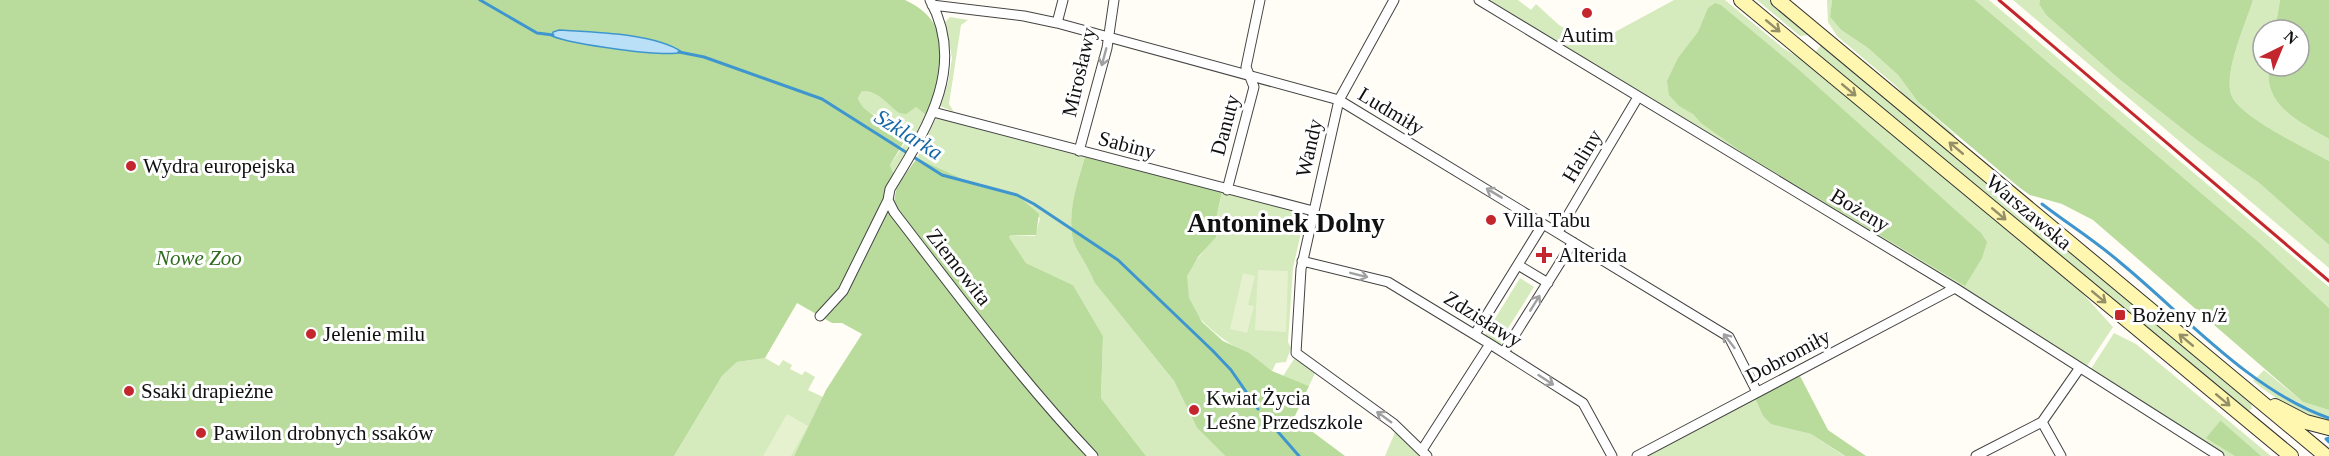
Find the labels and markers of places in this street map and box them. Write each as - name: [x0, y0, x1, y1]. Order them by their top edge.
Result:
- marker: Autim: [1580, 6, 1594, 20]
- place label: Autim: [1560, 23, 1614, 47]
- place label: Wydra europejska: [143, 154, 296, 178]
- marker: Wydra europejska: [124, 159, 138, 173]
- place label: Villa Tabu: [1503, 208, 1591, 232]
- marker: Villa Tabu: [1484, 213, 1498, 227]
- place label: Alterida: [1558, 243, 1627, 267]
- marker: Alterida: [1535, 246, 1553, 264]
- place label: Bożeny n/ż: [2132, 303, 2227, 327]
- marker: Bożeny n/ż: [2113, 308, 2127, 322]
- place label: Jelenie milu: [323, 322, 426, 346]
- marker: Jelenie milu: [304, 327, 318, 341]
- place label: Ssaki drapieżne: [141, 379, 273, 403]
- marker: Ssaki drapieżne: [122, 384, 136, 398]
- place label: Kwiat Życia Leśne Przedszkole: [1206, 386, 1363, 434]
- marker: Kwiat Życia Leśne Przedszkole: [1187, 403, 1201, 417]
- place label: Pawilon drobnych ssaków: [213, 421, 434, 445]
- marker: Pawilon drobnych ssaków: [194, 426, 208, 440]

